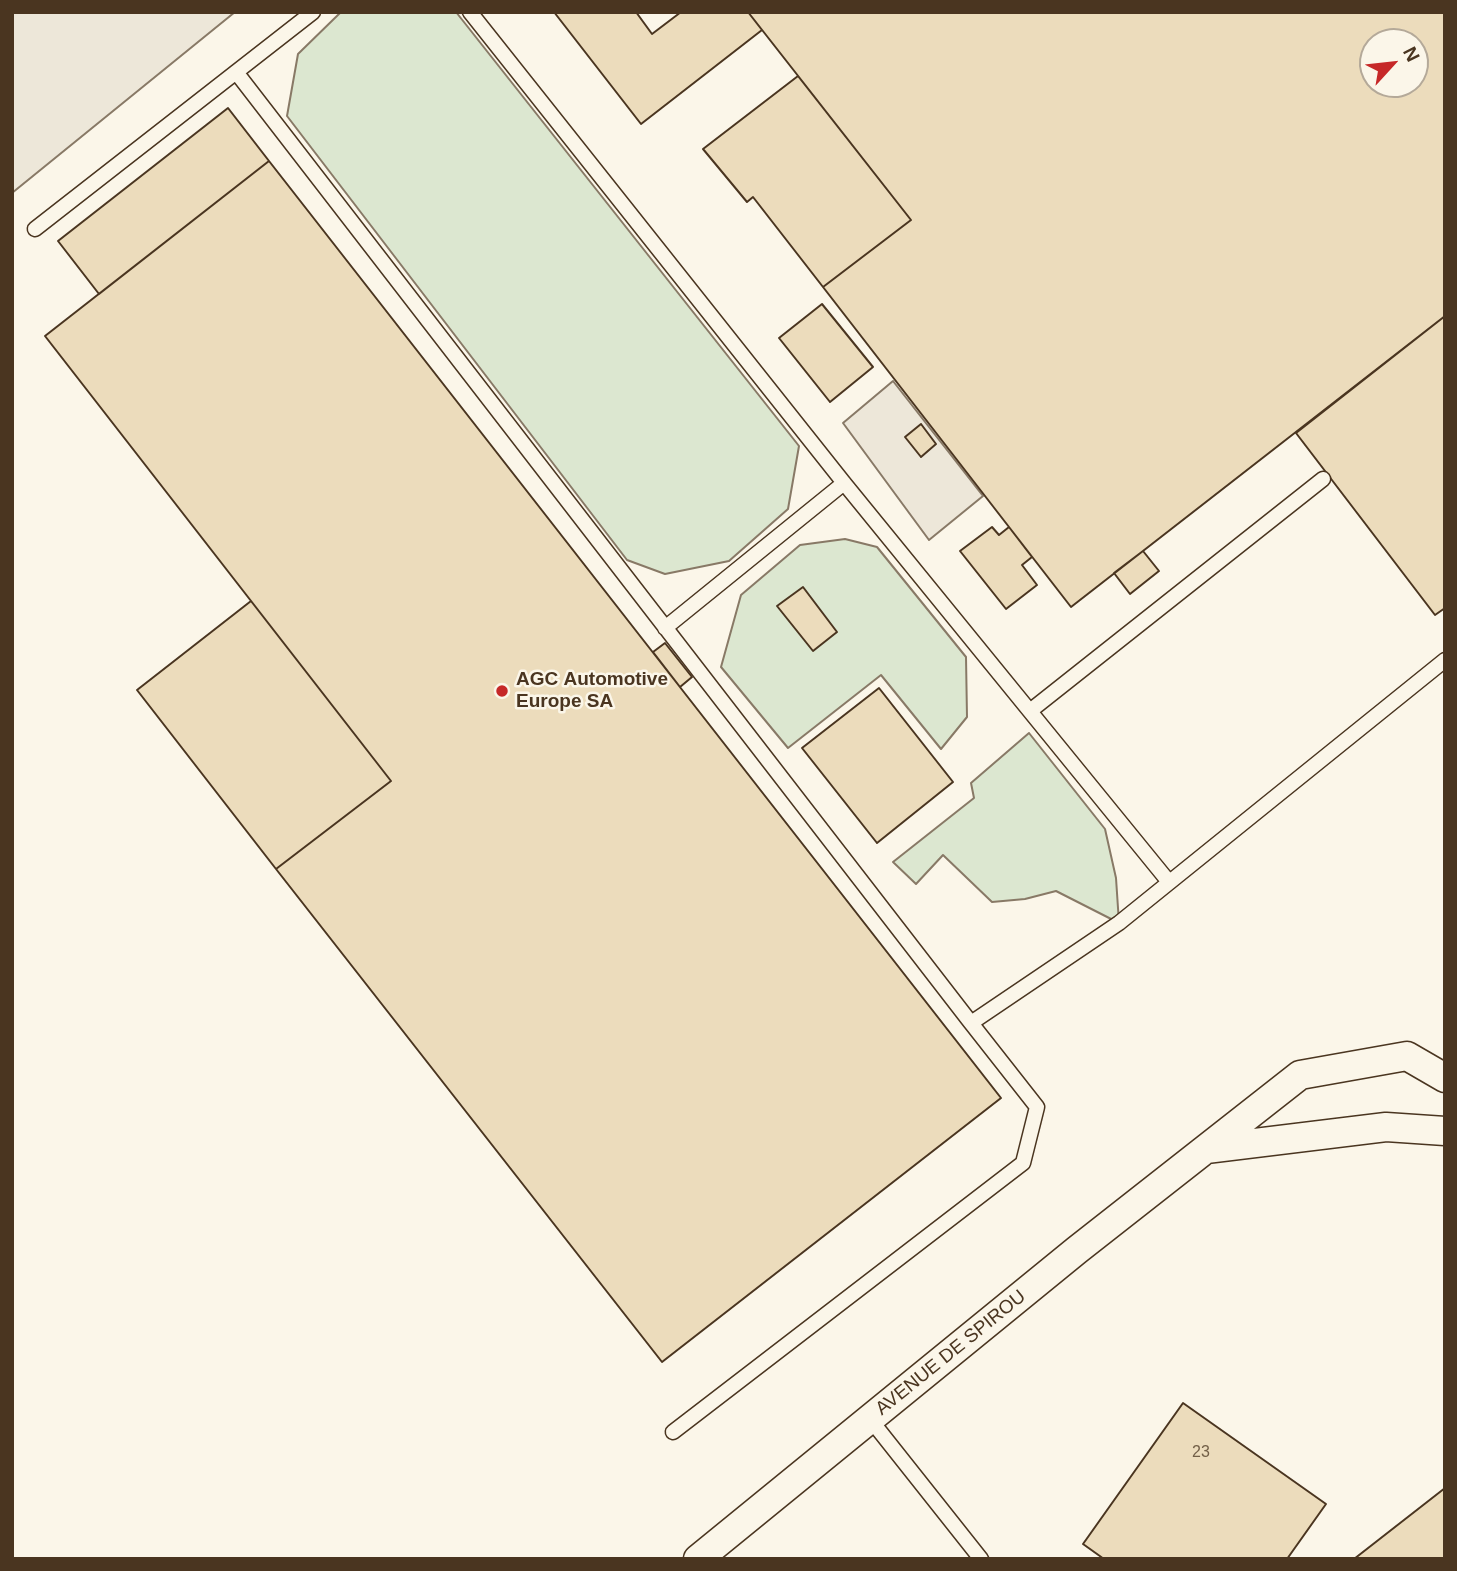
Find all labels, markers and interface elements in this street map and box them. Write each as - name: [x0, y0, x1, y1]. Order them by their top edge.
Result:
- north arrow: [1359, 28, 1429, 98]
- text: N: [1399, 43, 1424, 65]
- place label: AGC Automotive Europe SA: [516, 669, 668, 713]
- marker: AGC Automotive Europe SA: [494, 683, 510, 699]
- street label: AVENUE DE SPIROU: [871, 1285, 1031, 1421]
- house number: 23: [1192, 1443, 1210, 1463]

